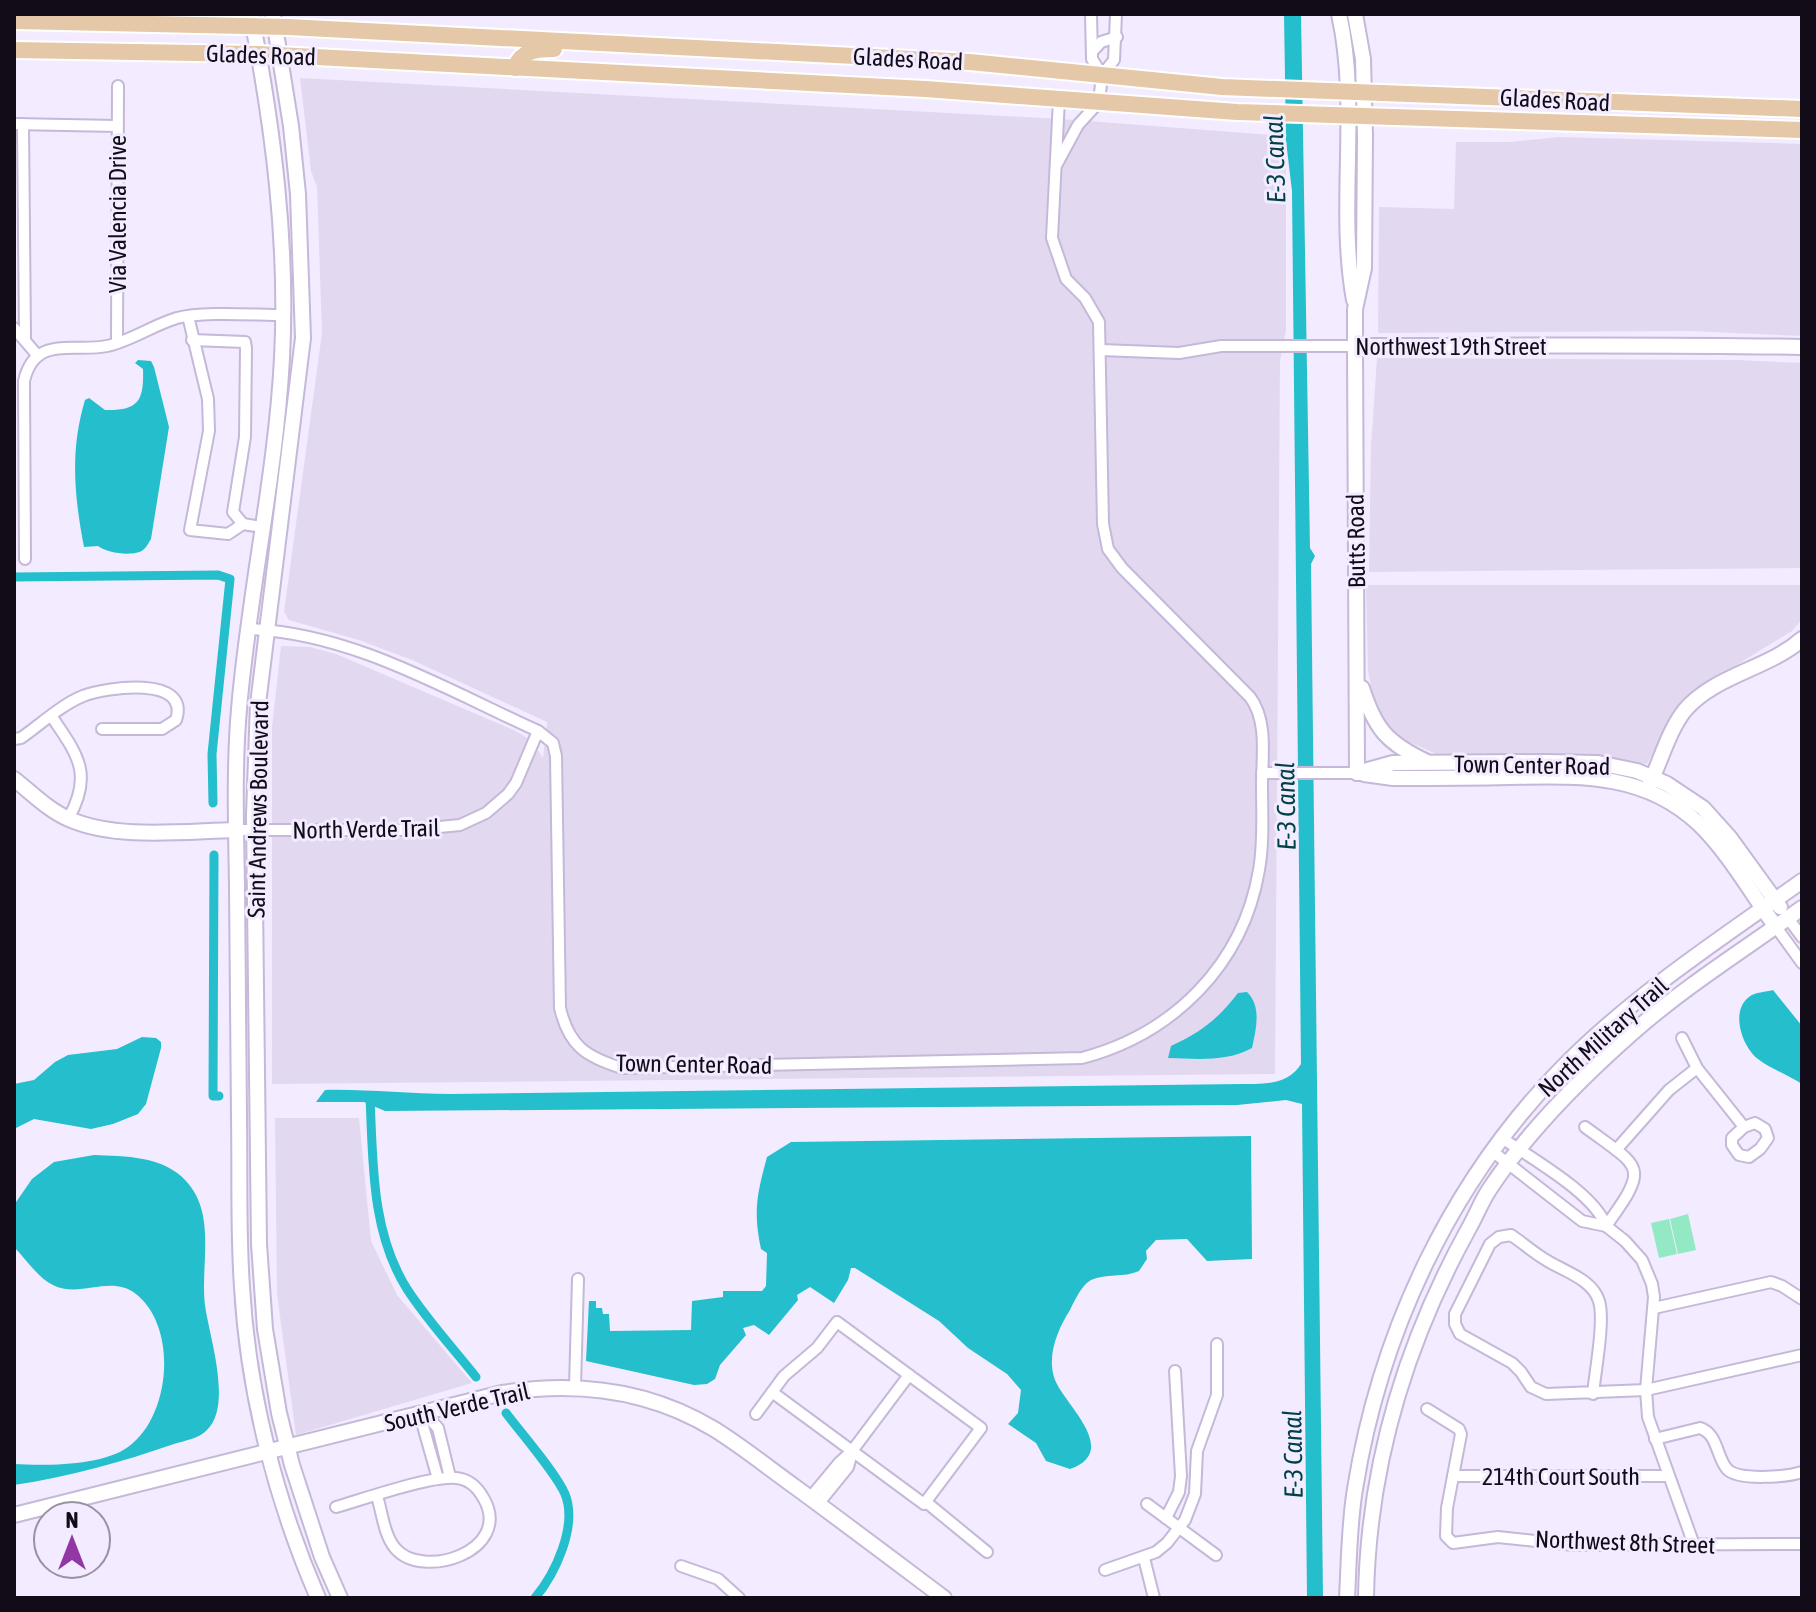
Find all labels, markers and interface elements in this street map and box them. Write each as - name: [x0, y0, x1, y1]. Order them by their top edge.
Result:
- street label: Glades Road: [206, 40, 316, 70]
- street label: Glades Road: [852, 43, 964, 75]
- street label: Glades Road: [1499, 84, 1611, 116]
- water label: E-3 Canal: [1258, 114, 1292, 204]
- street label: Via Valencia Drive: [104, 135, 131, 293]
- street label: Northwest 19th Street: [1355, 333, 1547, 360]
- street label: Butts Road: [1342, 494, 1370, 588]
- street label: Saint Andrews Boulevard: [243, 700, 273, 918]
- street label: Town Center Road: [1454, 750, 1610, 780]
- water label: E-3 Canal: [1270, 761, 1302, 851]
- street label: North Verde Trail: [292, 814, 441, 844]
- street label: North Military Trail: [1533, 971, 1674, 1102]
- street label: Town Center Road: [616, 1049, 772, 1079]
- street label: South Verde Trail: [382, 1377, 533, 1437]
- water label: E-3 Canal: [1277, 1409, 1309, 1499]
- street label: 214th Court South: [1482, 1463, 1640, 1490]
- north arrow: [32, 1500, 112, 1580]
- text: N: [66, 1507, 78, 1533]
- street label: Northwest 8th Street: [1534, 1525, 1716, 1559]

